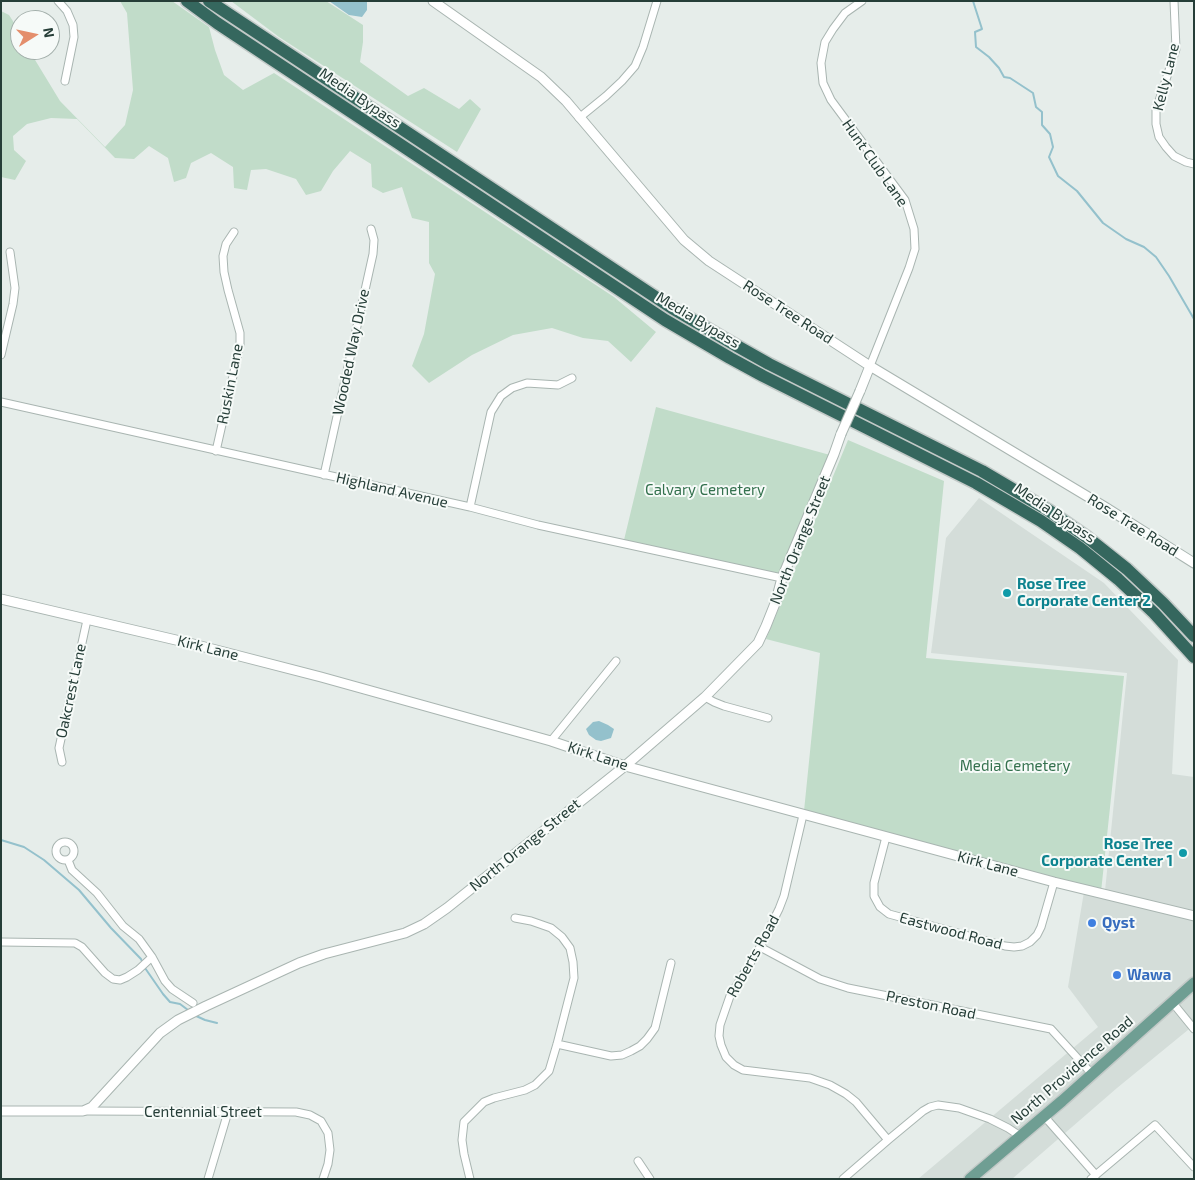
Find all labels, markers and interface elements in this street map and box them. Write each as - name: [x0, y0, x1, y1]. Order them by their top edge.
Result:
- north arrow: [10, 10, 60, 60]
- text: N: [40, 26, 59, 39]
- street label: Kelly Lane: [1149, 41, 1183, 113]
- street label: Media Bypass: [316, 64, 404, 132]
- street label: Hunt Club Lane: [838, 116, 912, 210]
- street label: Rose Tree Road: [740, 276, 836, 348]
- street label: Wooded Way Drive: [329, 287, 373, 417]
- street label: Media Bypass: [653, 288, 743, 352]
- street label: Ruskin Lane: [213, 342, 247, 426]
- street label: Highland Avenue: [334, 468, 450, 512]
- street label: North Orange Street: [766, 473, 834, 607]
- street label: Media Bypass: [1011, 479, 1099, 547]
- park label: Calvary Cemetery: [645, 481, 765, 499]
- street label: Rose Tree Road: [1084, 490, 1182, 560]
- place label: Rose Tree Corporate Center 2: [1017, 575, 1151, 610]
- marker: Rose Tree Corporate Center 2: [1001, 587, 1013, 599]
- street label: Kirk Lane: [176, 632, 240, 664]
- street label: Oakcrest Lane: [52, 642, 90, 740]
- street label: Kirk Lane: [566, 738, 630, 774]
- park label: Media Cemetery: [960, 757, 1070, 775]
- street label: North Orange Street: [466, 795, 584, 895]
- place label: Rose Tree Corporate Center 1: [1041, 835, 1173, 870]
- street label: Kirk Lane: [956, 847, 1020, 881]
- marker: Rose Tree Corporate Center 1: [1177, 847, 1189, 859]
- street label: Eastwood Road: [898, 909, 1004, 953]
- street label: Roberts Road: [723, 912, 783, 1000]
- place label: Qyst: [1102, 914, 1135, 932]
- marker: Qyst: [1086, 917, 1098, 929]
- place label: Wawa: [1127, 966, 1171, 984]
- marker: Wawa: [1111, 969, 1123, 981]
- street label: Preston Road: [885, 987, 977, 1023]
- street label: North Providence Road: [1007, 1012, 1137, 1128]
- street label: Centennial Street: [144, 1103, 262, 1121]

